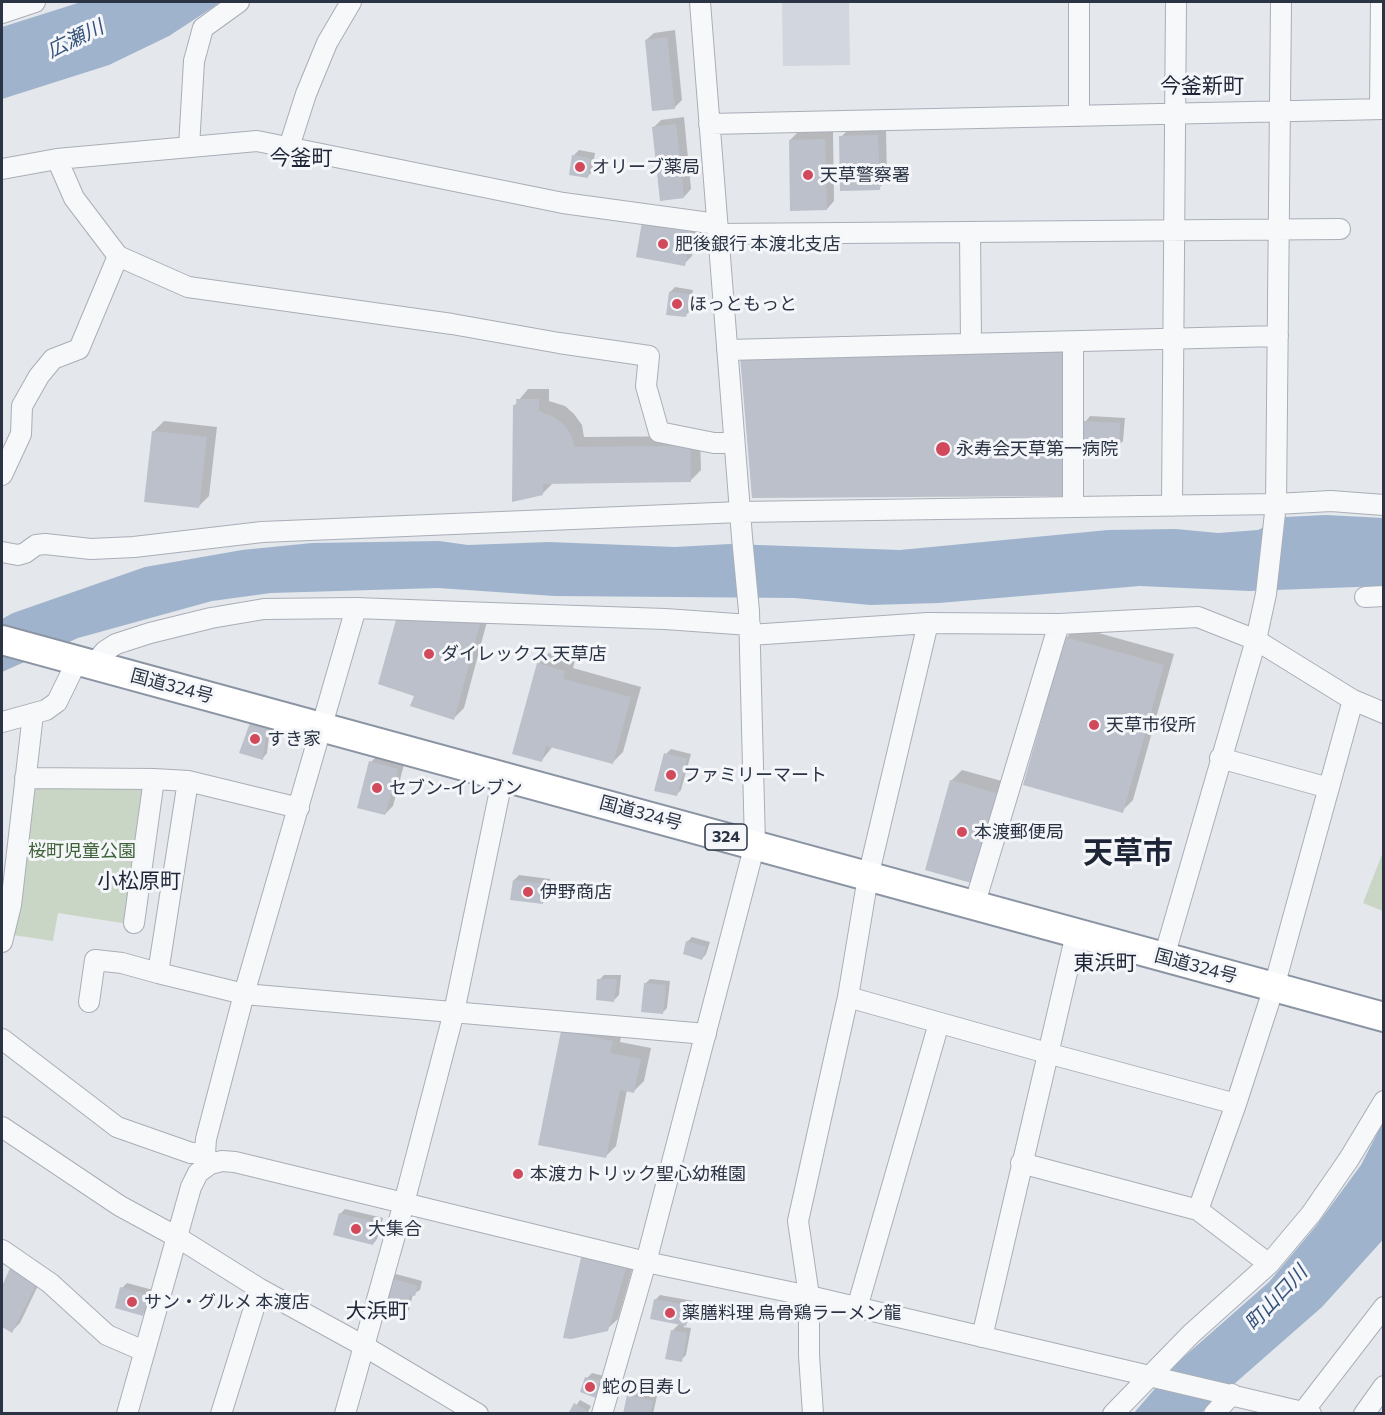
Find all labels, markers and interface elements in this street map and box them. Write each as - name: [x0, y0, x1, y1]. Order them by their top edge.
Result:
- water label: 広瀬川: [43, 15, 107, 63]
- district label: 今釜新町: [1160, 73, 1244, 99]
- district label: 今釜町: [270, 145, 332, 171]
- place label: オリーブ薬局: [592, 156, 700, 178]
- marker: オリーブ薬局: [573, 160, 587, 174]
- place label: 天草警察署: [820, 164, 910, 186]
- marker: 天草警察署: [801, 168, 815, 182]
- place label: 肥後銀行 本渡北支店: [675, 233, 840, 255]
- marker: 肥後銀行 本渡北支店: [656, 237, 670, 251]
- place label: ほっともっと: [689, 293, 797, 315]
- marker: ほっともっと: [670, 297, 684, 311]
- place label: 永寿会天草第一病院: [956, 438, 1118, 460]
- marker: 永寿会天草第一病院: [934, 440, 952, 458]
- place label: ダイレックス 天草店: [441, 643, 606, 665]
- marker: ダイレックス 天草店: [422, 647, 436, 661]
- street label: 国道324号: [128, 665, 216, 707]
- place label: 天草市役所: [1106, 714, 1196, 736]
- marker: 天草市役所: [1087, 718, 1101, 732]
- place label: すき家: [267, 728, 321, 750]
- marker: すき家: [248, 732, 262, 746]
- place label: ファミリーマート: [683, 764, 827, 786]
- marker: ファミリーマート: [664, 768, 678, 782]
- place label: セブン-イレブン: [389, 777, 523, 799]
- marker: セブン-イレブン: [370, 781, 384, 795]
- street label: 国道324号: [597, 792, 685, 834]
- place label: 本渡郵便局: [974, 821, 1064, 843]
- road number: 324: [705, 824, 747, 850]
- marker: 本渡郵便局: [955, 825, 969, 839]
- district label: 天草市: [1083, 835, 1173, 871]
- park label: 桜町児童公園: [28, 840, 136, 862]
- district label: 小松原町: [97, 868, 181, 894]
- place label: 伊野商店: [540, 881, 612, 903]
- marker: 伊野商店: [521, 885, 535, 899]
- street label: 国道324号: [1152, 945, 1240, 987]
- district label: 東浜町: [1074, 950, 1136, 976]
- place label: 本渡カトリック聖心幼稚園: [530, 1163, 746, 1185]
- marker: 本渡カトリック聖心幼稚園: [511, 1167, 525, 1181]
- place label: 大集合: [368, 1218, 422, 1240]
- marker: 大集合: [349, 1222, 363, 1236]
- water label: 町山口川: [1240, 1261, 1312, 1335]
- place label: サン・グルメ 本渡店: [144, 1291, 309, 1313]
- marker: サン・グルメ 本渡店: [125, 1295, 139, 1309]
- district label: 大浜町: [346, 1298, 408, 1324]
- place label: 薬膳料理 烏骨鶏ラーメン龍: [682, 1302, 901, 1324]
- marker: 薬膳料理 烏骨鶏ラーメン龍: [663, 1306, 677, 1320]
- place label: 蛇の目寿し: [602, 1376, 692, 1398]
- marker: 蛇の目寿し: [583, 1380, 597, 1394]

